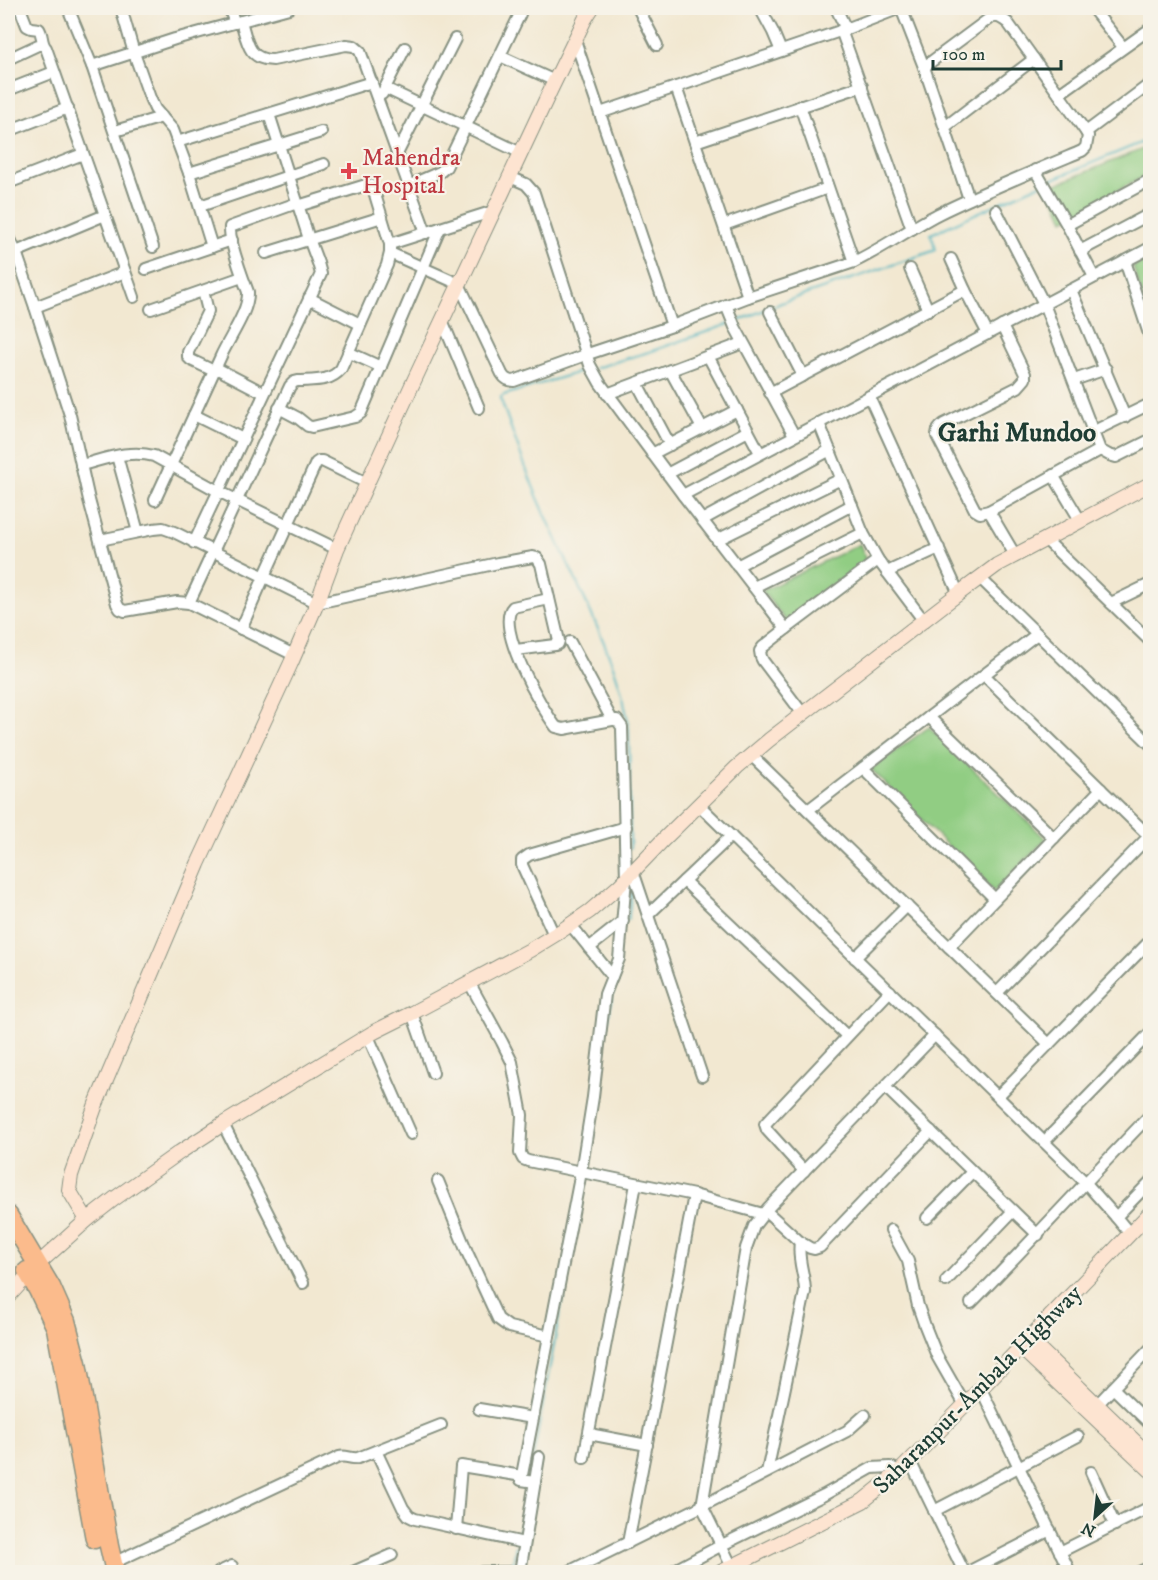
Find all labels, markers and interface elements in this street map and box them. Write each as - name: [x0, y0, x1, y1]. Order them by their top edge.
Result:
- scale bar: [933, 33, 1060, 71]
- text: 100 m: [942, 44, 985, 66]
- place label: Mahendra Hospital: [362, 143, 461, 201]
- marker: Mahendra Hospital: [340, 162, 358, 180]
- district label: Garhi Mundoo: [938, 416, 1096, 450]
- street label: Saharanpur-Ambala Highway: [867, 1278, 1089, 1501]
- north arrow: [1065, 1487, 1125, 1547]
- text: N: [1078, 1518, 1099, 1541]

